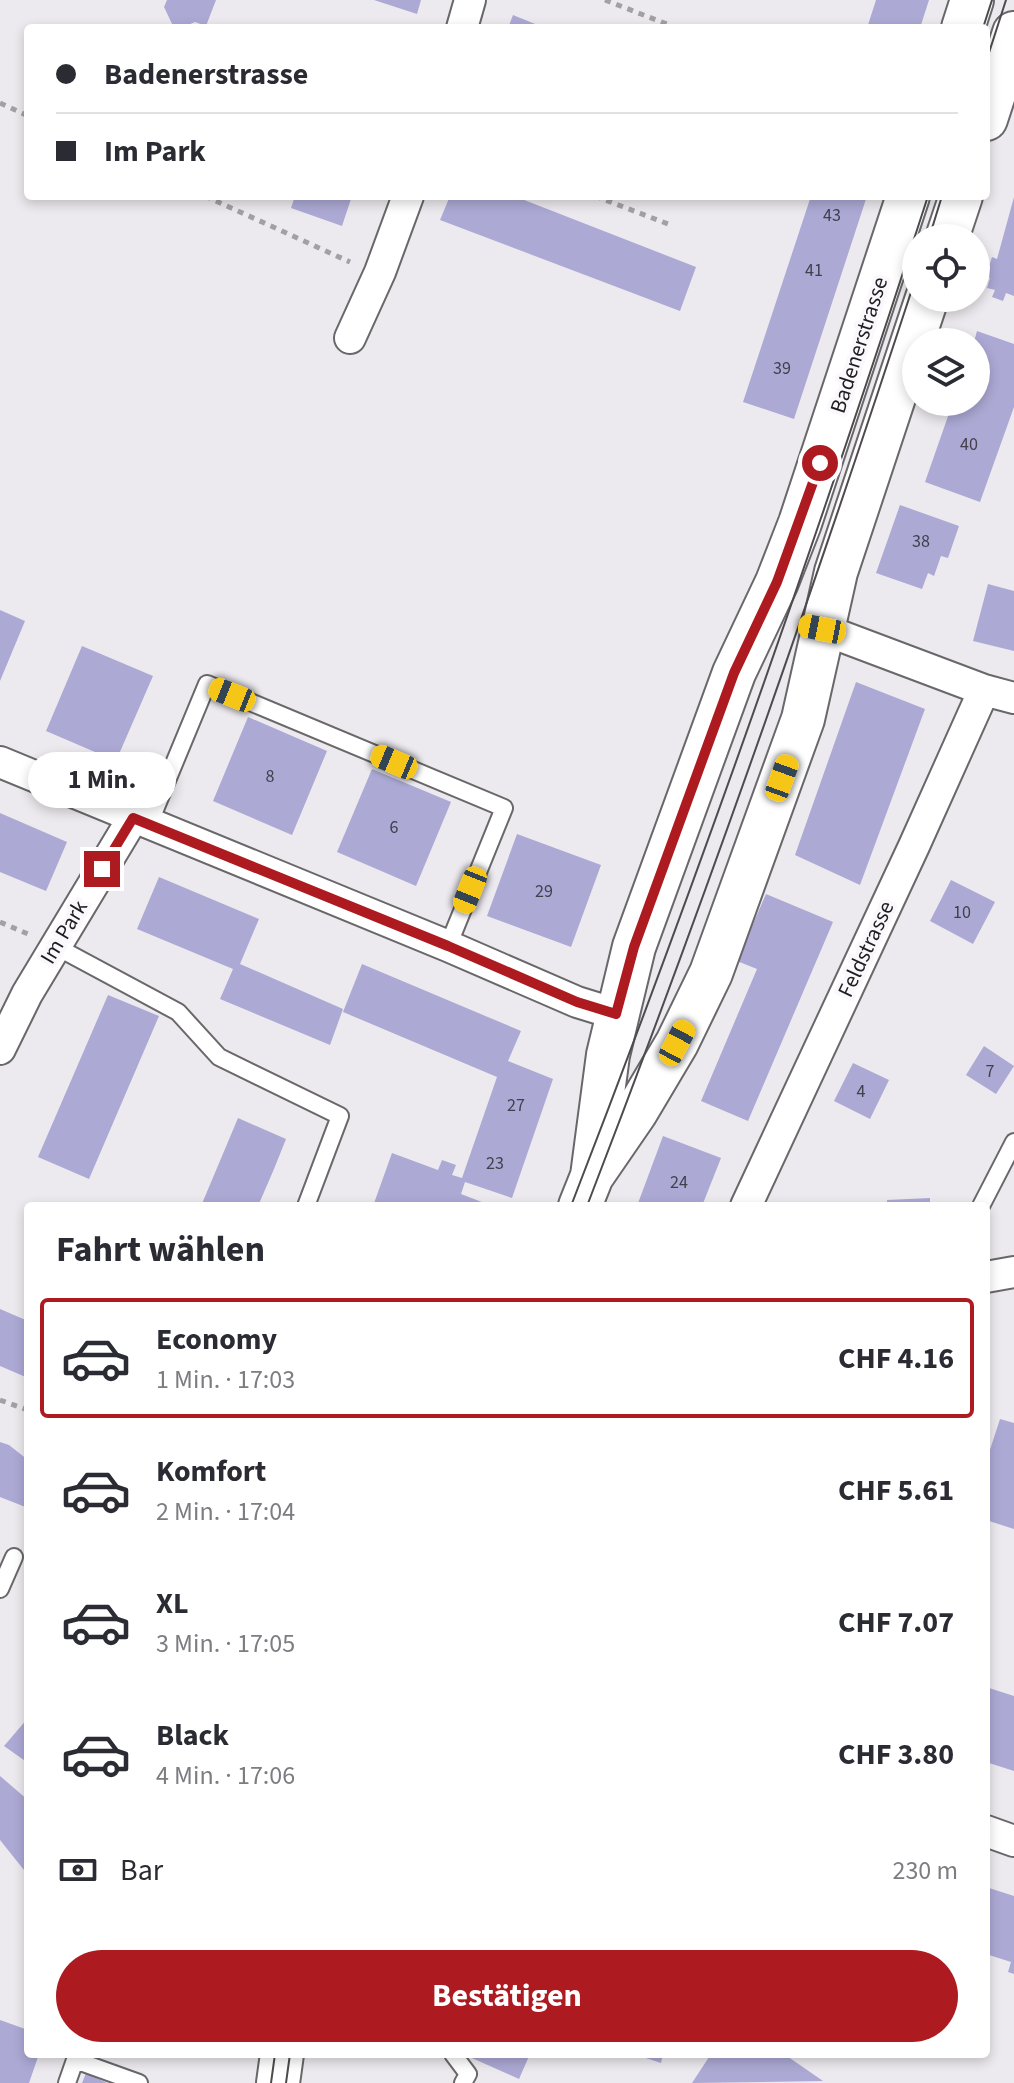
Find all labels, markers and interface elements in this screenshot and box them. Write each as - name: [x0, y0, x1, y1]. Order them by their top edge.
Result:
- text: Badenerstrasse: [104, 53, 308, 96]
- text: Im Park: [104, 130, 206, 173]
- house number: 43: [823, 203, 841, 228]
- map controls: [902, 224, 990, 416]
- button: locate: [902, 224, 990, 312]
- house number: 41: [805, 258, 823, 283]
- street label: Badenerstrasse: [822, 273, 896, 417]
- button: layers: [902, 328, 990, 416]
- house number: 39: [773, 356, 791, 381]
- house number: 40: [960, 432, 978, 457]
- route start: [802, 445, 838, 481]
- house number: 38: [912, 529, 930, 554]
- car: [796, 613, 848, 645]
- car: [205, 675, 259, 715]
- car: [367, 742, 421, 782]
- car: [763, 751, 801, 805]
- callout: 1 Min.: [28, 753, 176, 809]
- text: 1 Min.: [68, 761, 136, 798]
- house number: 8: [266, 764, 275, 789]
- house number: 6: [390, 815, 399, 840]
- route end: [84, 851, 120, 887]
- car: [450, 863, 490, 917]
- house number: 29: [535, 879, 553, 904]
- street label: Im Park: [32, 894, 96, 970]
- street label: Feldstrasse: [830, 895, 902, 1002]
- house number: 10: [953, 900, 971, 925]
- car: [655, 1016, 699, 1070]
- house number: 7: [986, 1059, 995, 1084]
- house number: 4: [857, 1079, 866, 1104]
- house number: 27: [507, 1093, 525, 1118]
- house number: 23: [486, 1151, 504, 1176]
- house number: 24: [670, 1170, 688, 1195]
- text: Fahrt wählen: [56, 1224, 265, 1275]
- text: Economy: [156, 1318, 277, 1361]
- icon: car: [60, 1322, 132, 1394]
- text: CHF 4.16: [838, 1337, 954, 1380]
- text: 1 Min. · 17:03: [156, 1361, 295, 1398]
- text: Komfort: [156, 1450, 266, 1493]
- icon: car: [60, 1454, 132, 1526]
- text: CHF 5.61: [838, 1469, 954, 1512]
- text: 2 Min. · 17:04: [156, 1493, 295, 1530]
- text: XL: [156, 1582, 189, 1625]
- icon: car: [60, 1586, 132, 1658]
- text: CHF 7.07: [838, 1601, 954, 1644]
- text: 3 Min. · 17:05: [156, 1625, 295, 1662]
- text: Black: [156, 1714, 229, 1757]
- icon: car: [60, 1718, 132, 1790]
- text: CHF 3.80: [838, 1733, 954, 1776]
- text: 4 Min. · 17:06: [156, 1757, 295, 1794]
- icon: cash: [56, 1848, 100, 1892]
- text: Bar: [120, 1849, 163, 1892]
- text: 230 m: [892, 1852, 958, 1889]
- button: Bestätigen: [56, 1950, 958, 2042]

